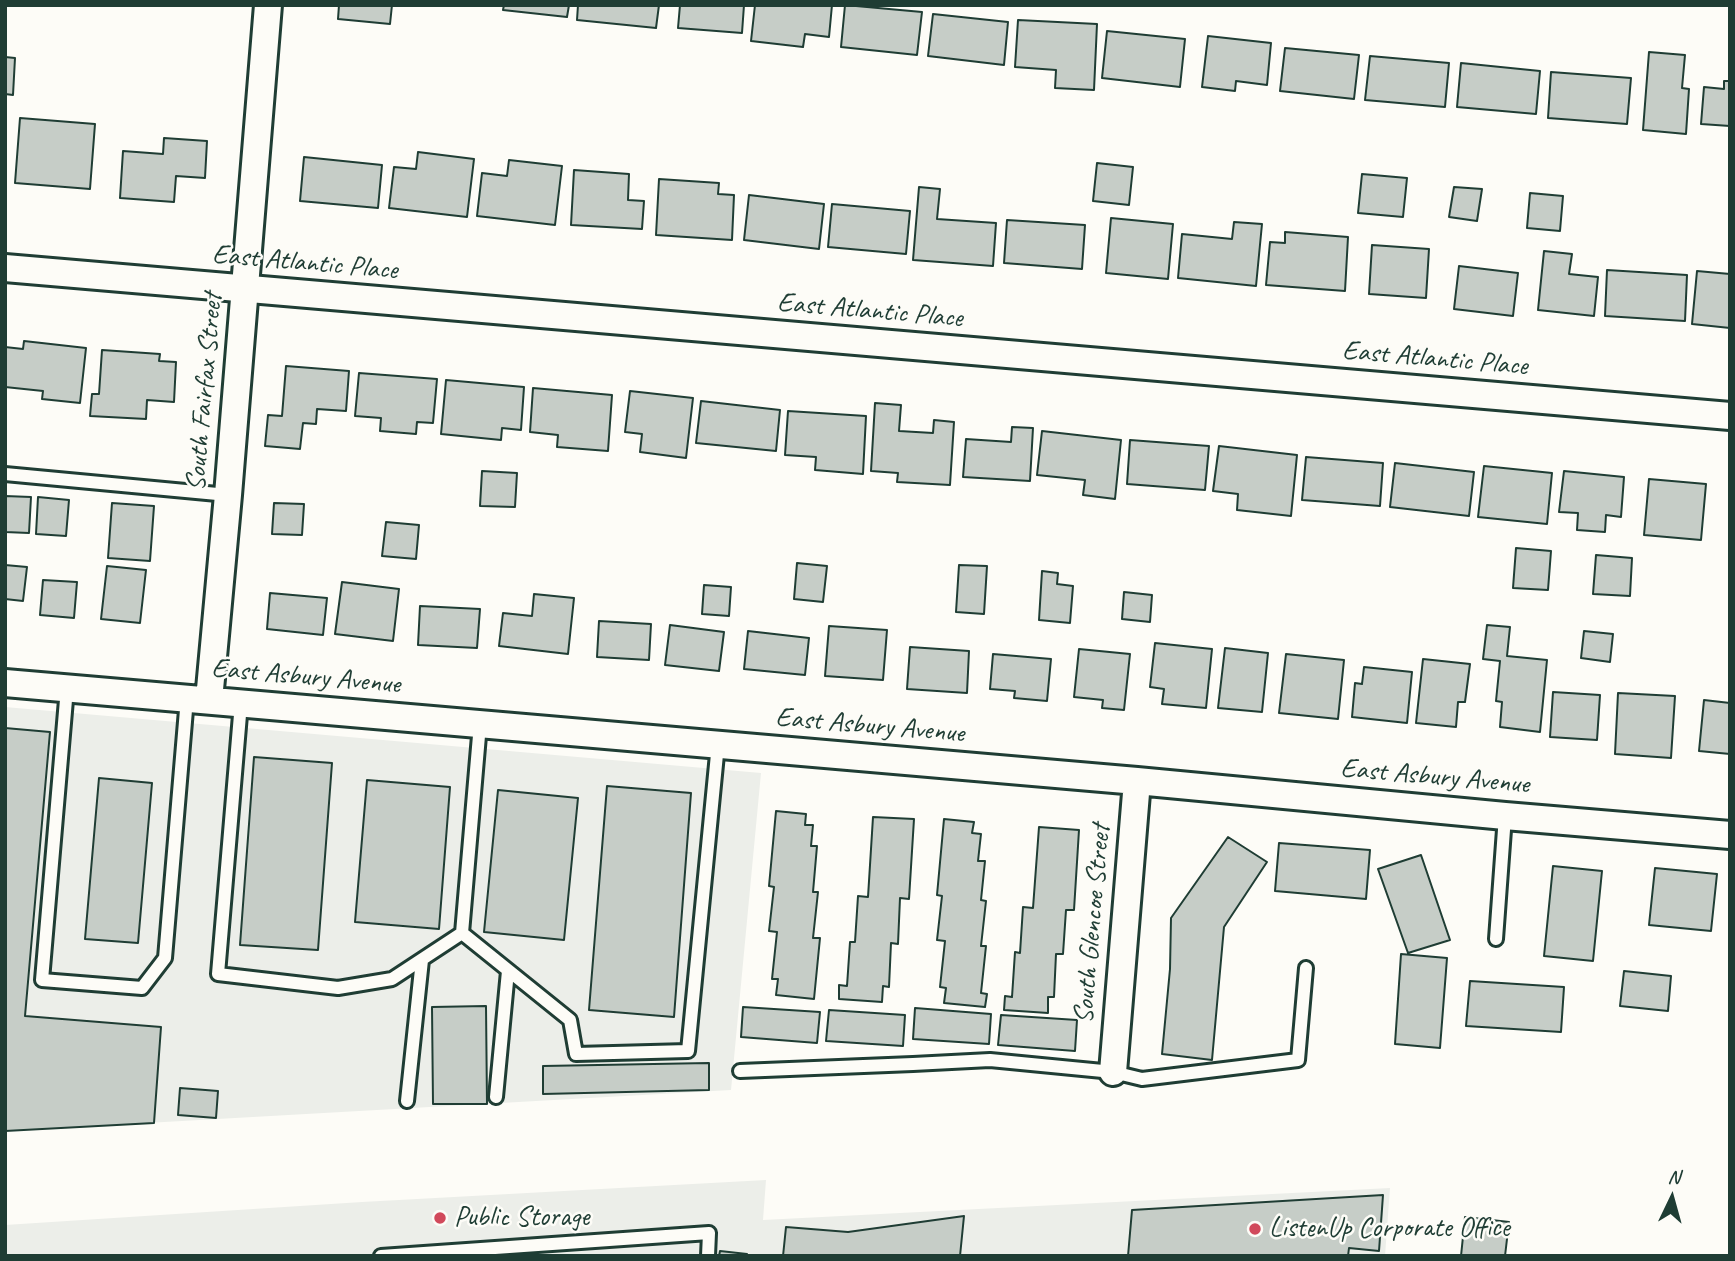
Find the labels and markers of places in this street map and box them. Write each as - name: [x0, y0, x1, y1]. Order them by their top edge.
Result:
- place label: Public Storage: [454, 1201, 589, 1235]
- marker: Public Storage: [432, 1210, 448, 1226]
- place label: ListenUp Corporate Office: [1269, 1212, 1510, 1246]
- marker: ListenUp Corporate Office: [1247, 1221, 1263, 1237]

